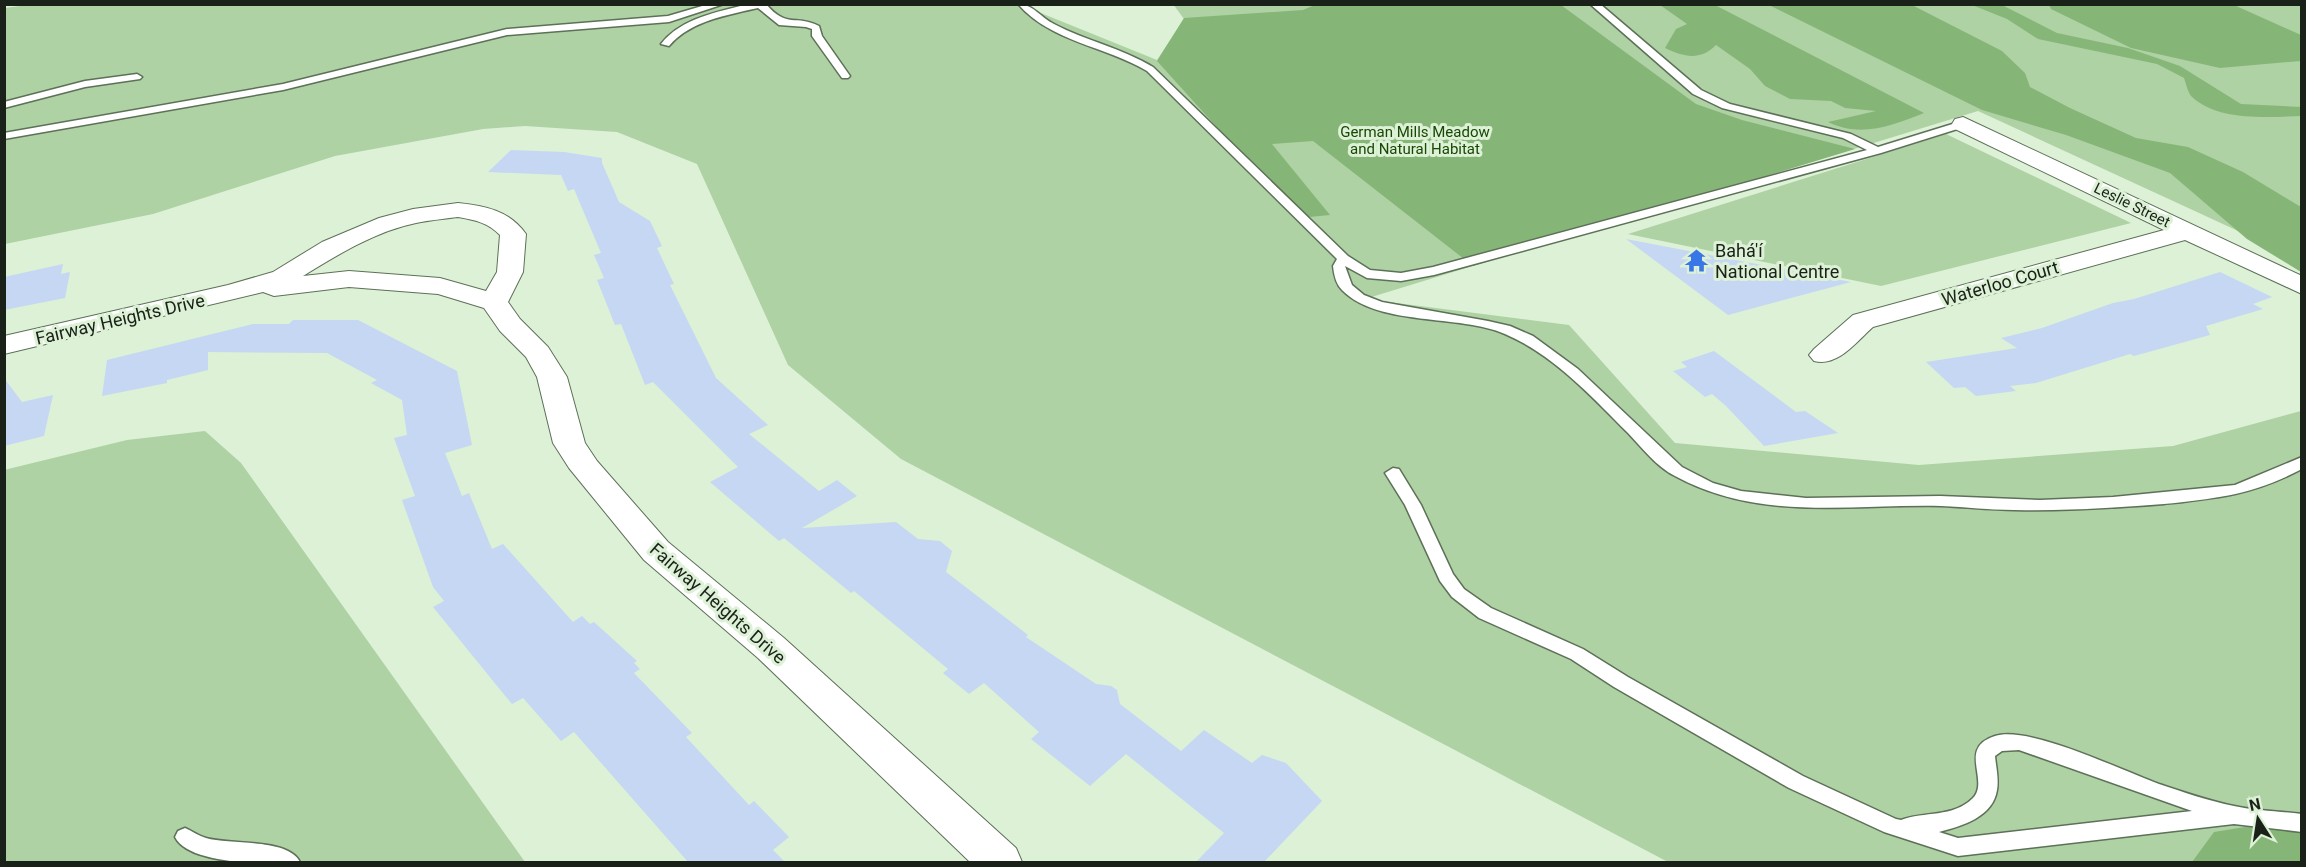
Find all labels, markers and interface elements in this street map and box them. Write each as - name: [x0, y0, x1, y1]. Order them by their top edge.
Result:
- park label: German Mills Meadow and Natural Habitat: [1340, 123, 1490, 158]
- street label: Leslie Street: [2091, 179, 2173, 231]
- place label: Bahá'í National Centre: [1715, 240, 1839, 282]
- temple icon: Bahá'í National Centre: [1684, 247, 1710, 273]
- street label: Waterloo Court: [1939, 256, 2061, 310]
- street label: Fairway Heights Drive: [33, 289, 207, 349]
- street label: Fairway Heights Drive: [646, 538, 790, 668]
- north arrow: [2228, 789, 2288, 849]
- text: N: [2247, 794, 2262, 815]

